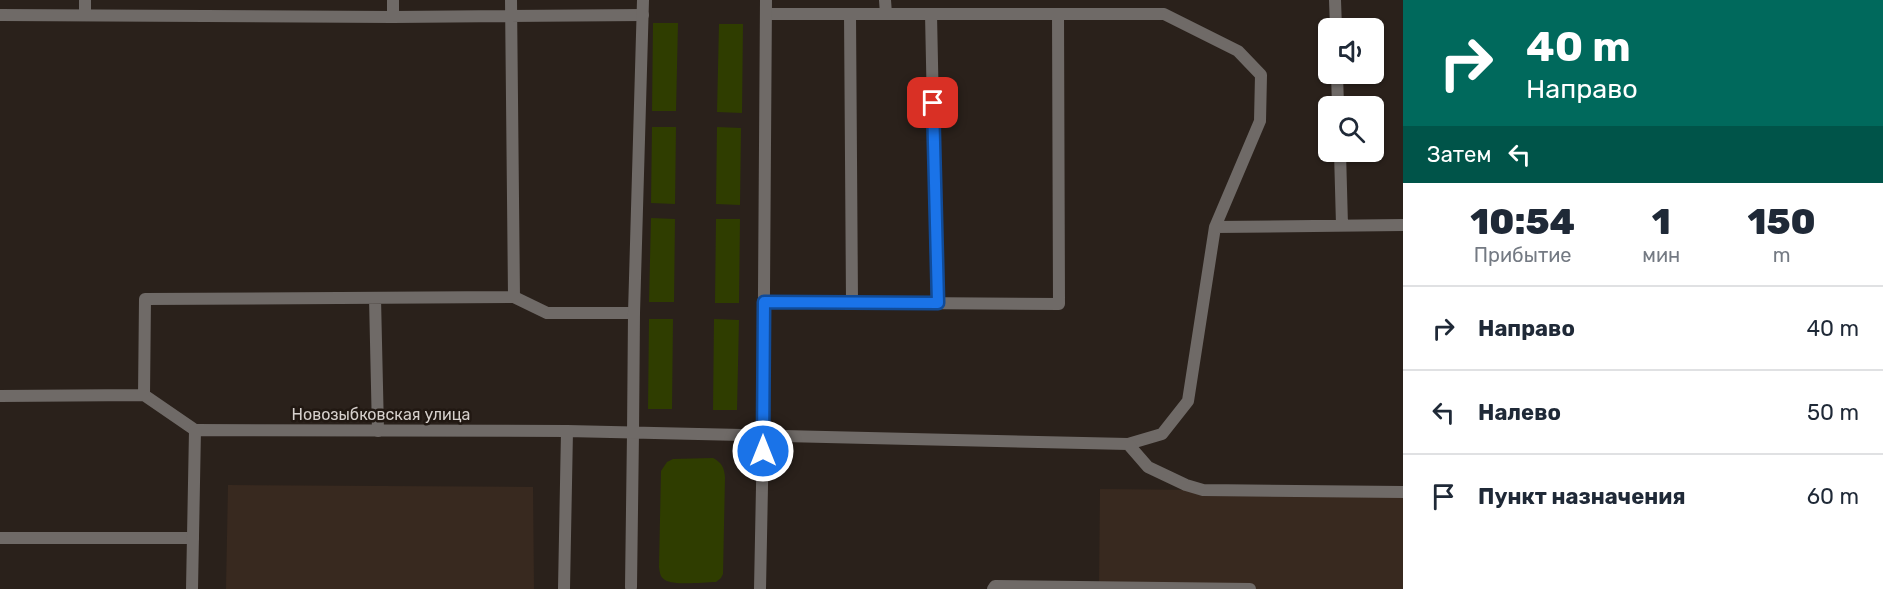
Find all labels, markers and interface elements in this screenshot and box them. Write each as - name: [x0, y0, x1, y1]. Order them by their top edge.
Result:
- map controls: [1318, 18, 1384, 162]
- button: sound: [1318, 18, 1384, 84]
- text: 40 m: [1526, 22, 1631, 72]
- icon: right: [1427, 24, 1505, 102]
- text: Направо: [1526, 73, 1638, 105]
- pin: [907, 77, 958, 128]
- icon: arrive: [916, 86, 949, 119]
- button: search: [1318, 96, 1384, 162]
- icon: left: [1503, 138, 1536, 171]
- text: Затем: [1427, 141, 1491, 168]
- text: 10:54: [1470, 200, 1575, 243]
- text: 1: [1652, 200, 1671, 243]
- text: 150: [1748, 200, 1816, 243]
- text: Прибытие: [1474, 243, 1572, 267]
- text: мин: [1642, 243, 1680, 267]
- text: m: [1773, 243, 1791, 267]
- icon: right: [1427, 312, 1460, 345]
- text: Направо: [1478, 315, 1575, 342]
- text: 40 m: [1806, 315, 1859, 342]
- icon: left: [1427, 396, 1460, 429]
- text: Налево: [1478, 399, 1561, 426]
- text: 50 m: [1807, 399, 1859, 426]
- street label: Новозыбковская улица: [292, 405, 470, 424]
- position arrow: [731, 419, 795, 483]
- icon: arrive: [1427, 480, 1460, 513]
- text: Пункт назначения: [1478, 483, 1686, 510]
- text: 60 m: [1807, 483, 1859, 510]

